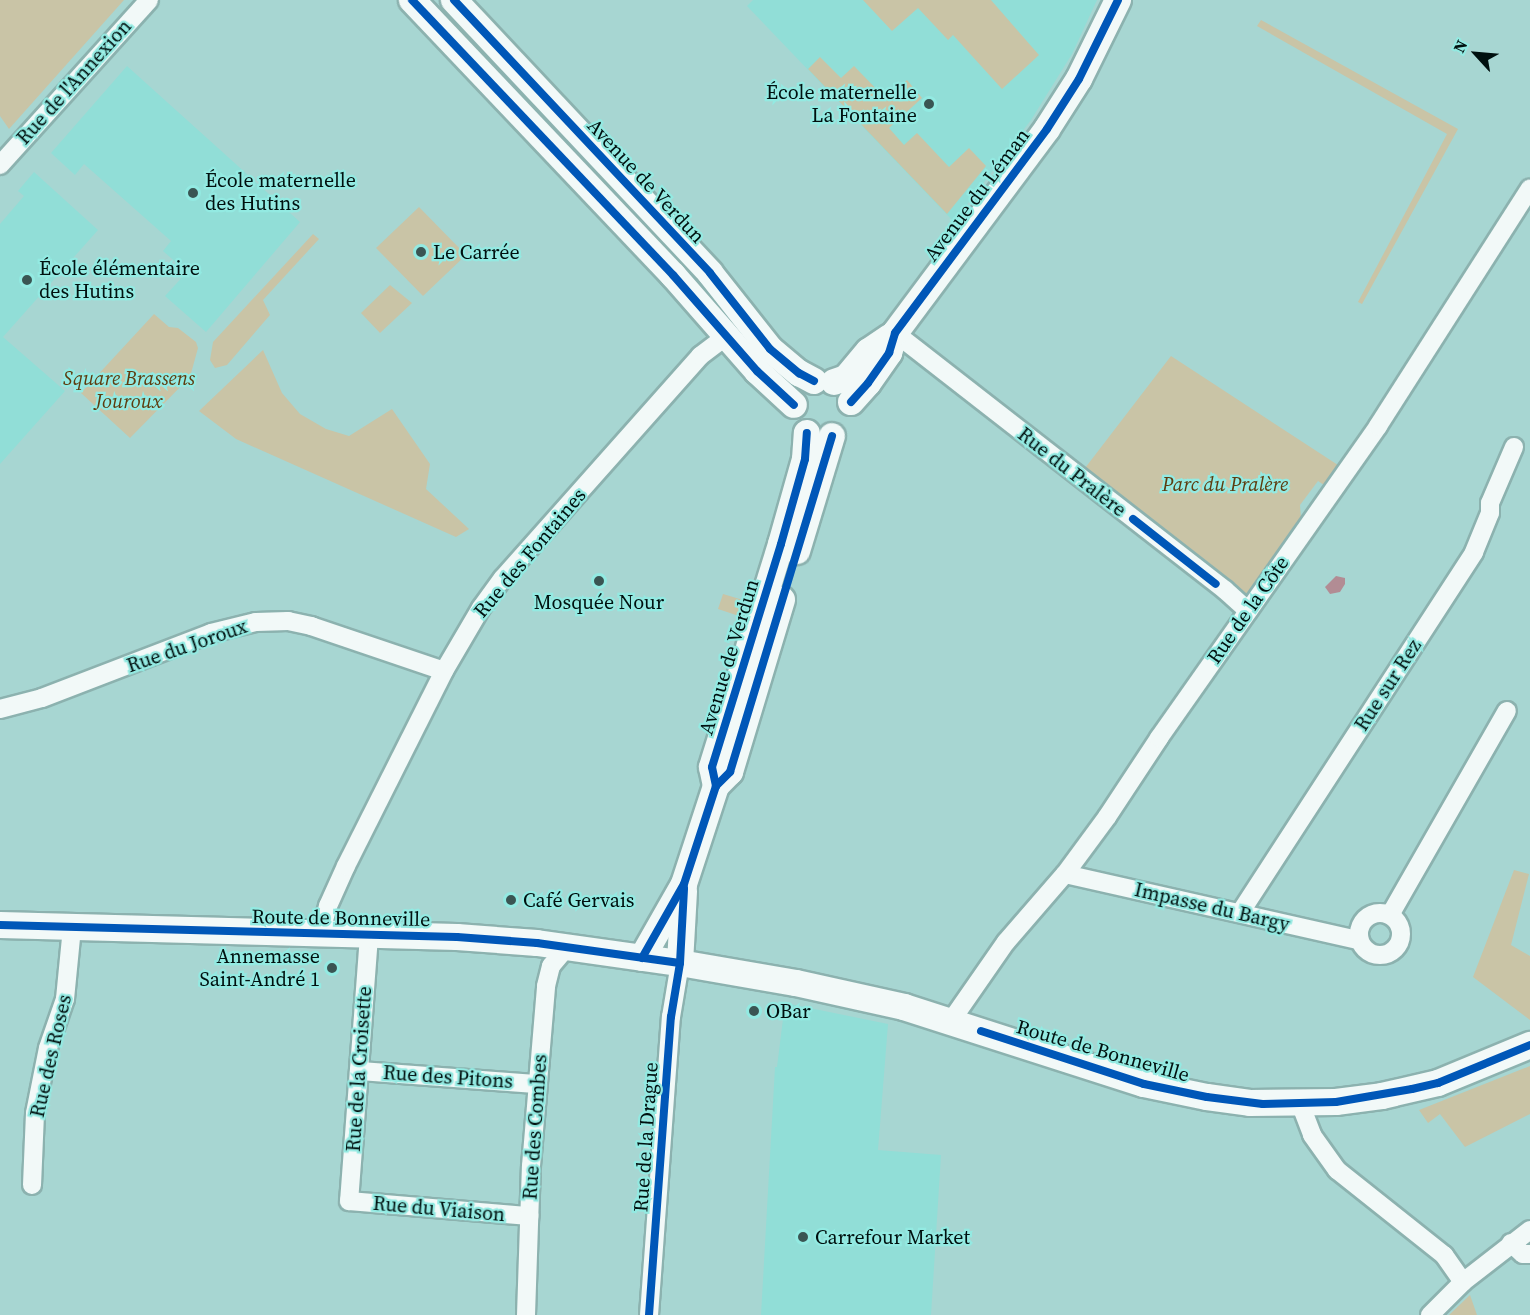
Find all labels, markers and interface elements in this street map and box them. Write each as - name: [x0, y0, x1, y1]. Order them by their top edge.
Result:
- street label: Rue de l'Annexion: [12, 14, 136, 150]
- north arrow: [1446, 24, 1506, 84]
- text: N: [1447, 36, 1472, 56]
- place label: École maternelle La Fontaine: [766, 80, 917, 127]
- marker: École maternelle La Fontaine: [922, 97, 936, 111]
- street label: Avenue de Verdun: [582, 114, 710, 248]
- street label: Avenue du Léman: [919, 124, 1035, 266]
- place label: École maternelle des Hutins: [205, 169, 356, 216]
- marker: École maternelle des Hutins: [186, 186, 200, 200]
- place label: Le Carrée: [433, 240, 520, 264]
- marker: Le Carrée: [414, 245, 428, 259]
- place label: École élémentaire des Hutins: [39, 256, 200, 303]
- marker: École élémentaire des Hutins: [20, 273, 34, 287]
- park label: Square Brassens Jouroux: [63, 367, 195, 414]
- street label: Rue du Pralère: [1013, 422, 1131, 522]
- park label: Parc du Pralère: [1162, 472, 1288, 496]
- street label: Rue des Fontaines: [469, 483, 591, 623]
- street label: Rue de la Côte: [1202, 552, 1294, 668]
- marker: Mosquée Nour: [592, 574, 606, 588]
- street label: Avenue de Verdun: [694, 576, 764, 738]
- place label: Mosquée Nour: [534, 590, 664, 614]
- street label: Rue du Joroux: [124, 614, 250, 678]
- street label: Rue sur Rez: [1349, 635, 1427, 735]
- street label: Impasse du Bargy: [1132, 877, 1292, 937]
- place label: Café Gervais: [523, 888, 635, 912]
- marker: Café Gervais: [504, 893, 518, 907]
- street label: Route de Bonneville: [251, 904, 431, 932]
- place label: Annemasse Saint-André 1: [200, 945, 320, 992]
- marker: Annemasse Saint-André 1: [325, 961, 339, 975]
- street label: Rue de la Croisette: [341, 985, 377, 1153]
- street label: Rue des Roses: [25, 992, 77, 1120]
- place label: OBar: [766, 999, 811, 1023]
- marker: OBar: [747, 1004, 761, 1018]
- street label: Route de Bonneville: [1014, 1015, 1192, 1087]
- street label: Rue des Combes: [518, 1053, 552, 1201]
- street label: Rue des Pitons: [382, 1060, 514, 1094]
- street label: Rue de la Drague: [629, 1061, 663, 1213]
- street label: Rue du Viaison: [372, 1191, 506, 1227]
- place label: Carrefour Market: [815, 1225, 970, 1249]
- marker: Carrefour Market: [796, 1230, 810, 1244]

